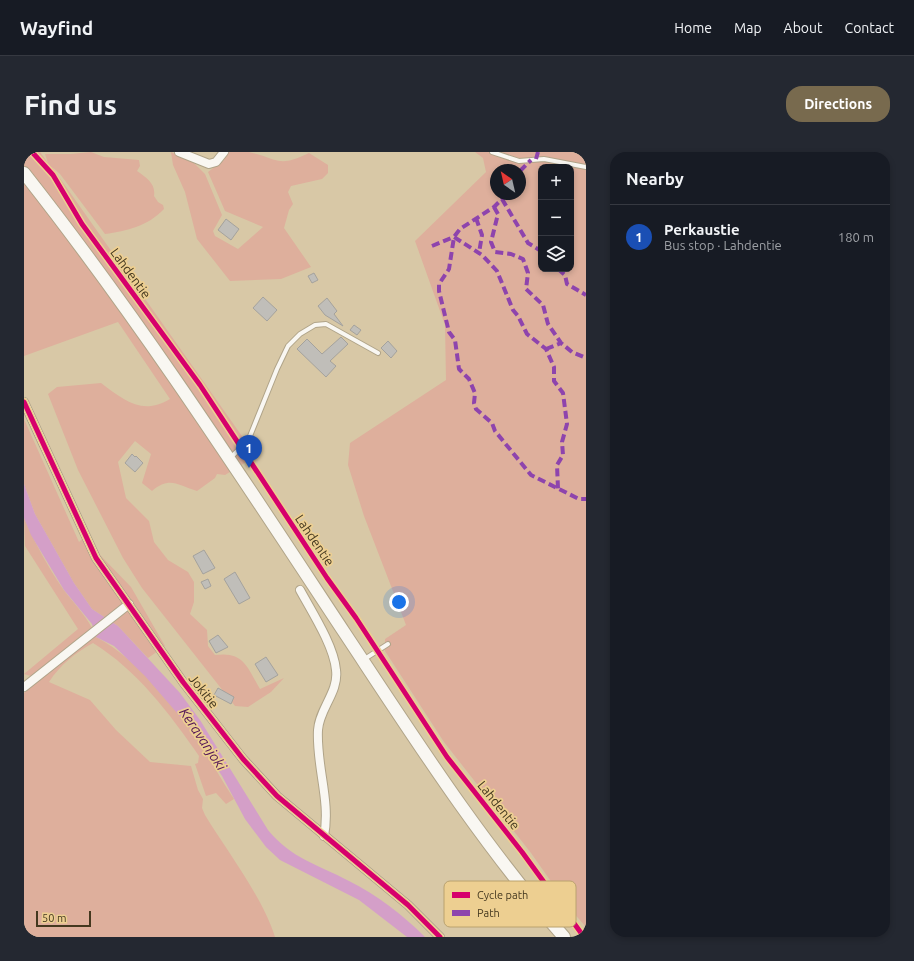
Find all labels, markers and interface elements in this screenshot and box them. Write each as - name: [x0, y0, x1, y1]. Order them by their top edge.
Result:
- text: Wayfind: [20, 17, 93, 39]
- text: Home: [674, 20, 712, 36]
- text: Map: [734, 20, 762, 36]
- text: About: [784, 20, 823, 36]
- text: Contact: [845, 20, 894, 36]
- button: Directions: [786, 86, 890, 122]
- text: Find us: [24, 89, 117, 120]
- north arrow: [490, 164, 526, 200]
- map controls: [538, 164, 574, 272]
- button: +: [538, 164, 574, 200]
- text: Nearby: [626, 169, 684, 188]
- button: −: [538, 200, 574, 236]
- text: Perkaustie: [664, 221, 740, 238]
- text: 1: [635, 230, 643, 244]
- text: 180 m: [838, 230, 874, 244]
- button: layers: [538, 236, 574, 272]
- text: Bus stop · Lahdentie: [664, 238, 782, 252]
- street label: Lahdentie: [108, 245, 154, 301]
- pin: 1: [236, 435, 262, 468]
- street label: Lahdentie: [293, 512, 337, 568]
- your location: [389, 592, 409, 612]
- street label: Jokitie: [186, 671, 222, 711]
- water label: Keravanjoki: [176, 705, 230, 774]
- street label: Lahdentie: [475, 778, 523, 832]
- legend: [444, 881, 576, 927]
- text: Cycle path: [477, 889, 528, 901]
- text: Path: [477, 907, 500, 919]
- scale bar: [36, 909, 91, 928]
- text: 50 m: [42, 912, 66, 924]

